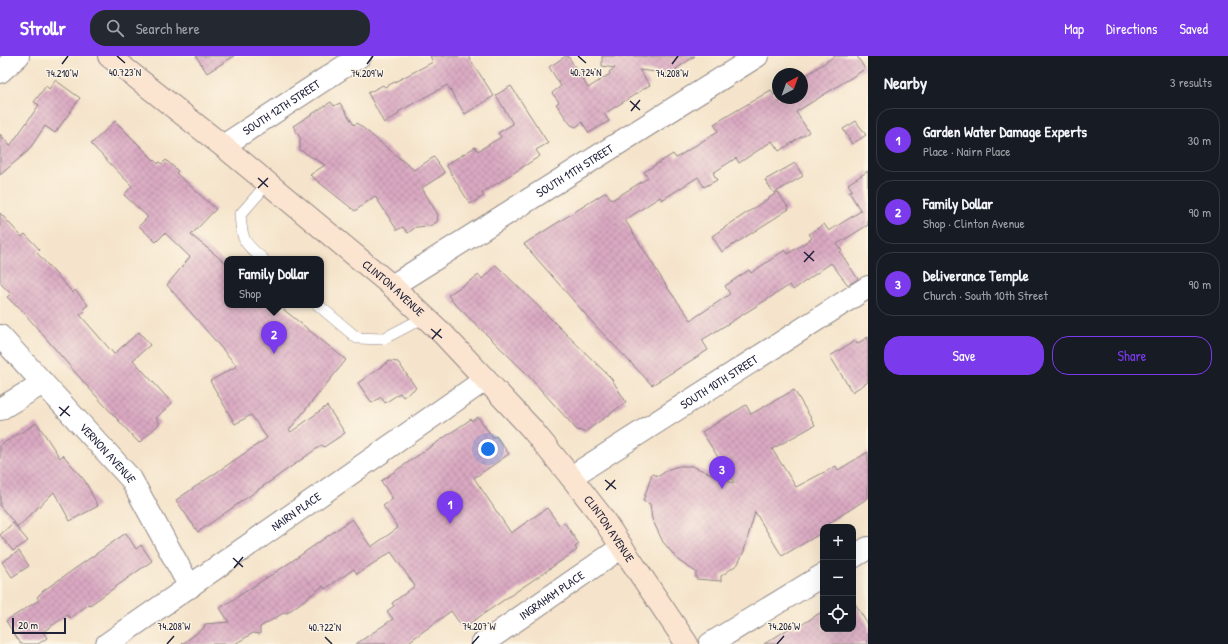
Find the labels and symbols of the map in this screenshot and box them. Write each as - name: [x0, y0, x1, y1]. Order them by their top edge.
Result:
- text: 40.723°N: [109, 66, 141, 79]
- text: 40.724°N: [570, 66, 602, 79]
- text: 74.210°W: [46, 67, 79, 80]
- text: 74.209°W: [351, 67, 384, 80]
- text: 74.208°W: [656, 67, 689, 80]
- north arrow: [772, 68, 808, 104]
- street label: SOUTH 12TH STREET: [239, 75, 324, 139]
- street label: SOUTH 11TH STREET: [533, 139, 617, 201]
- street label: CLINTON AVENUE: [359, 256, 429, 321]
- pin: 2: [261, 321, 287, 354]
- street label: SOUTH 10TH STREET: [677, 350, 762, 413]
- street label: VERNON AVENUE: [76, 419, 141, 486]
- your location: [478, 439, 498, 459]
- pin: 3: [709, 456, 735, 489]
- street label: NAIRN PLACE: [268, 487, 325, 535]
- pin: 1: [437, 491, 463, 524]
- street label: CLINTON AVENUE: [580, 491, 639, 566]
- street label: INGRAHAM PLACE: [516, 566, 588, 624]
- scale bar: [12, 616, 66, 635]
- text: 74.208°W: [158, 620, 191, 633]
- text: 74.207°W: [462, 620, 497, 633]
- text: 74.206°W: [768, 620, 801, 633]
- text: 40.722°N: [309, 621, 341, 634]

